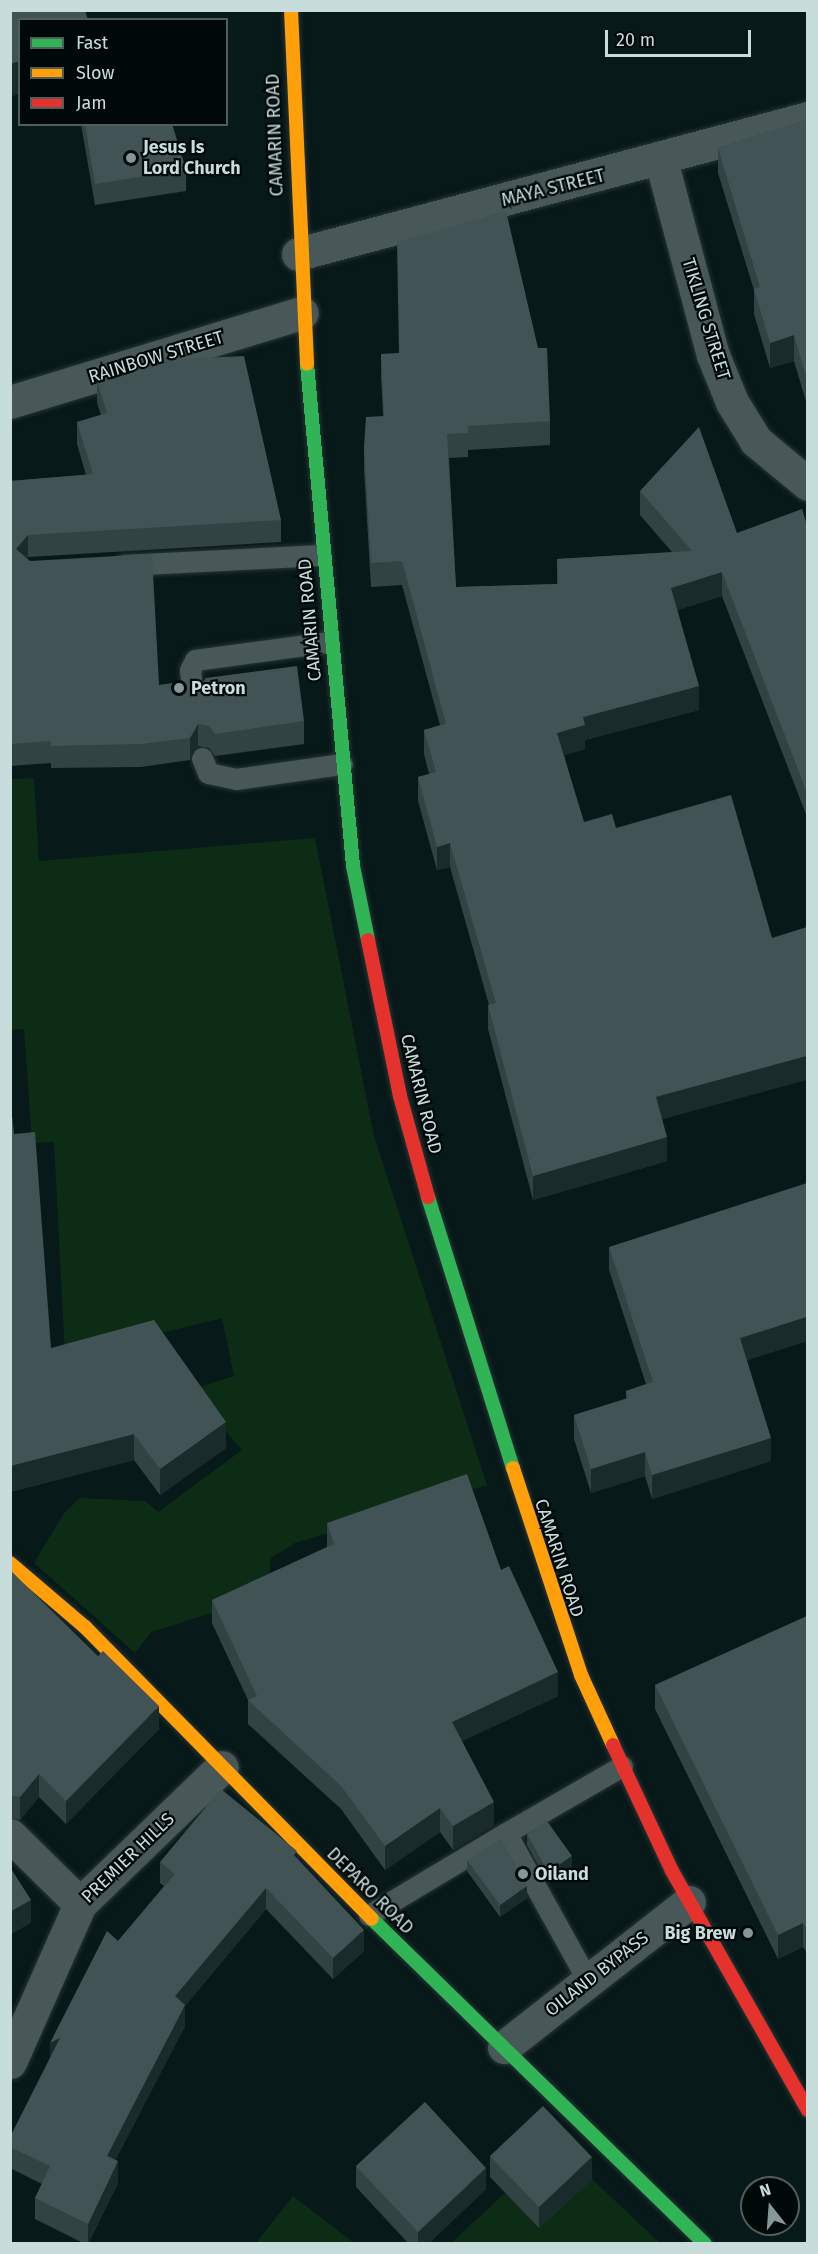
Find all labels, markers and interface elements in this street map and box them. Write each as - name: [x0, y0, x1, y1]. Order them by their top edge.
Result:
- legend: [18, 18, 228, 126]
- scale bar: [608, 18, 754, 56]
- text: 20 m: [616, 29, 655, 51]
- text: Fast: [76, 32, 108, 54]
- text: Slow: [76, 62, 114, 84]
- street label: CAMARIN ROAD: [262, 73, 288, 197]
- text: Jam: [76, 92, 107, 114]
- place label: Jesus Is Lord Church: [143, 137, 241, 180]
- marker: Jesus Is Lord Church: [124, 151, 138, 165]
- street label: MAYA STREET: [499, 165, 607, 211]
- street label: TIKLING STREET: [677, 256, 735, 382]
- street label: RAINBOW STREET: [86, 326, 226, 388]
- street label: CAMARIN ROAD: [294, 558, 326, 682]
- place label: Petron: [191, 677, 246, 699]
- marker: Petron: [172, 681, 186, 695]
- street label: CAMARIN ROAD: [396, 1032, 446, 1156]
- street label: CAMARIN ROAD: [530, 1496, 588, 1620]
- street label: PREMIER HILLS: [77, 1808, 179, 1908]
- street label: DEPARO ROAD: [322, 1843, 418, 1939]
- place label: Oiland: [535, 1863, 589, 1885]
- marker: Oiland: [516, 1867, 530, 1881]
- place label: Big Brew: [664, 1922, 736, 1944]
- marker: Big Brew: [741, 1926, 755, 1940]
- street label: OILAND BYPASS: [541, 1927, 653, 2021]
- north arrow: [740, 2176, 800, 2236]
- text: N: [757, 2180, 773, 2201]

